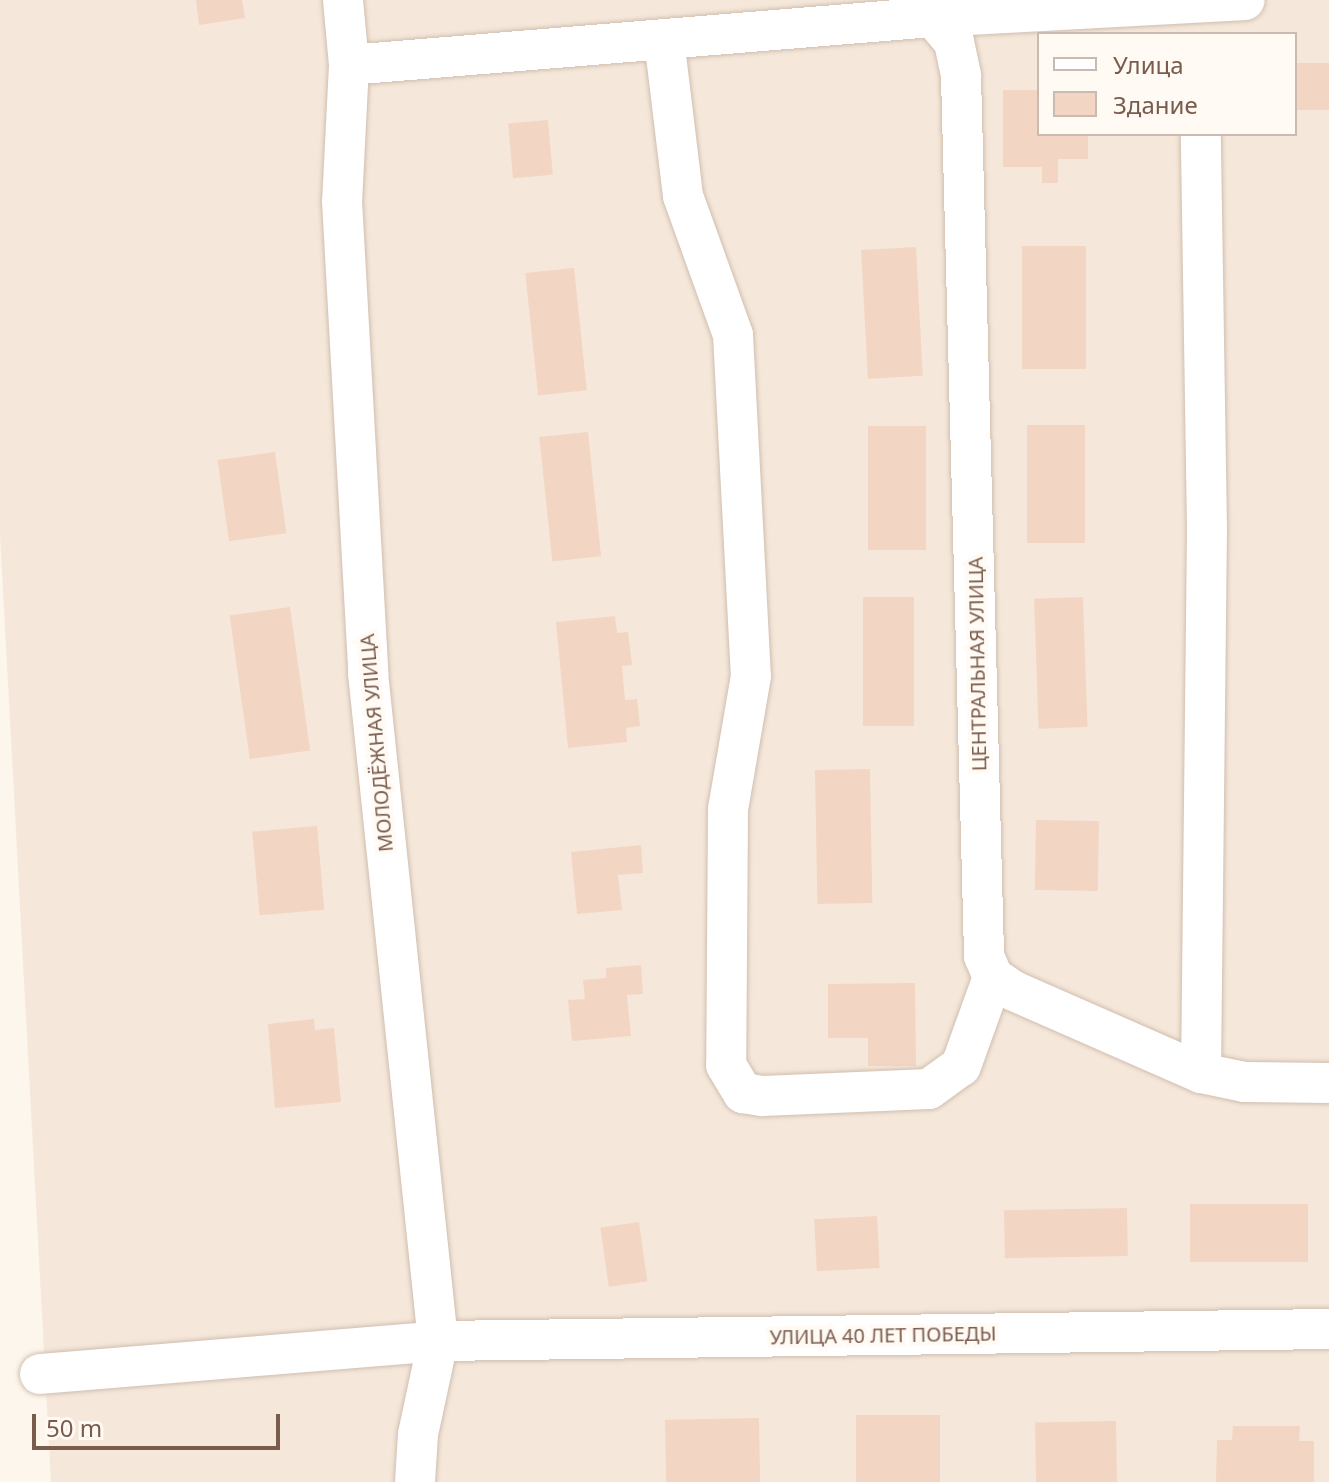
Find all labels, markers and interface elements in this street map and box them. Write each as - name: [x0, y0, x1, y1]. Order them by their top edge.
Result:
- legend: [1037, 32, 1297, 136]
- text: Улица: [1113, 48, 1184, 81]
- text: Здание: [1113, 88, 1198, 121]
- street label: ЦЕНТРАЛЬНАЯ УЛИЦА: [963, 557, 991, 771]
- street label: МОЛОДЁЖНАЯ УЛИЦА: [355, 633, 397, 853]
- street label: УЛИЦА 40 ЛЕТ ПОБЕДЫ: [769, 1321, 997, 1349]
- scale bar: [36, 1398, 284, 1448]
- text: 50 m: [46, 1411, 102, 1444]

